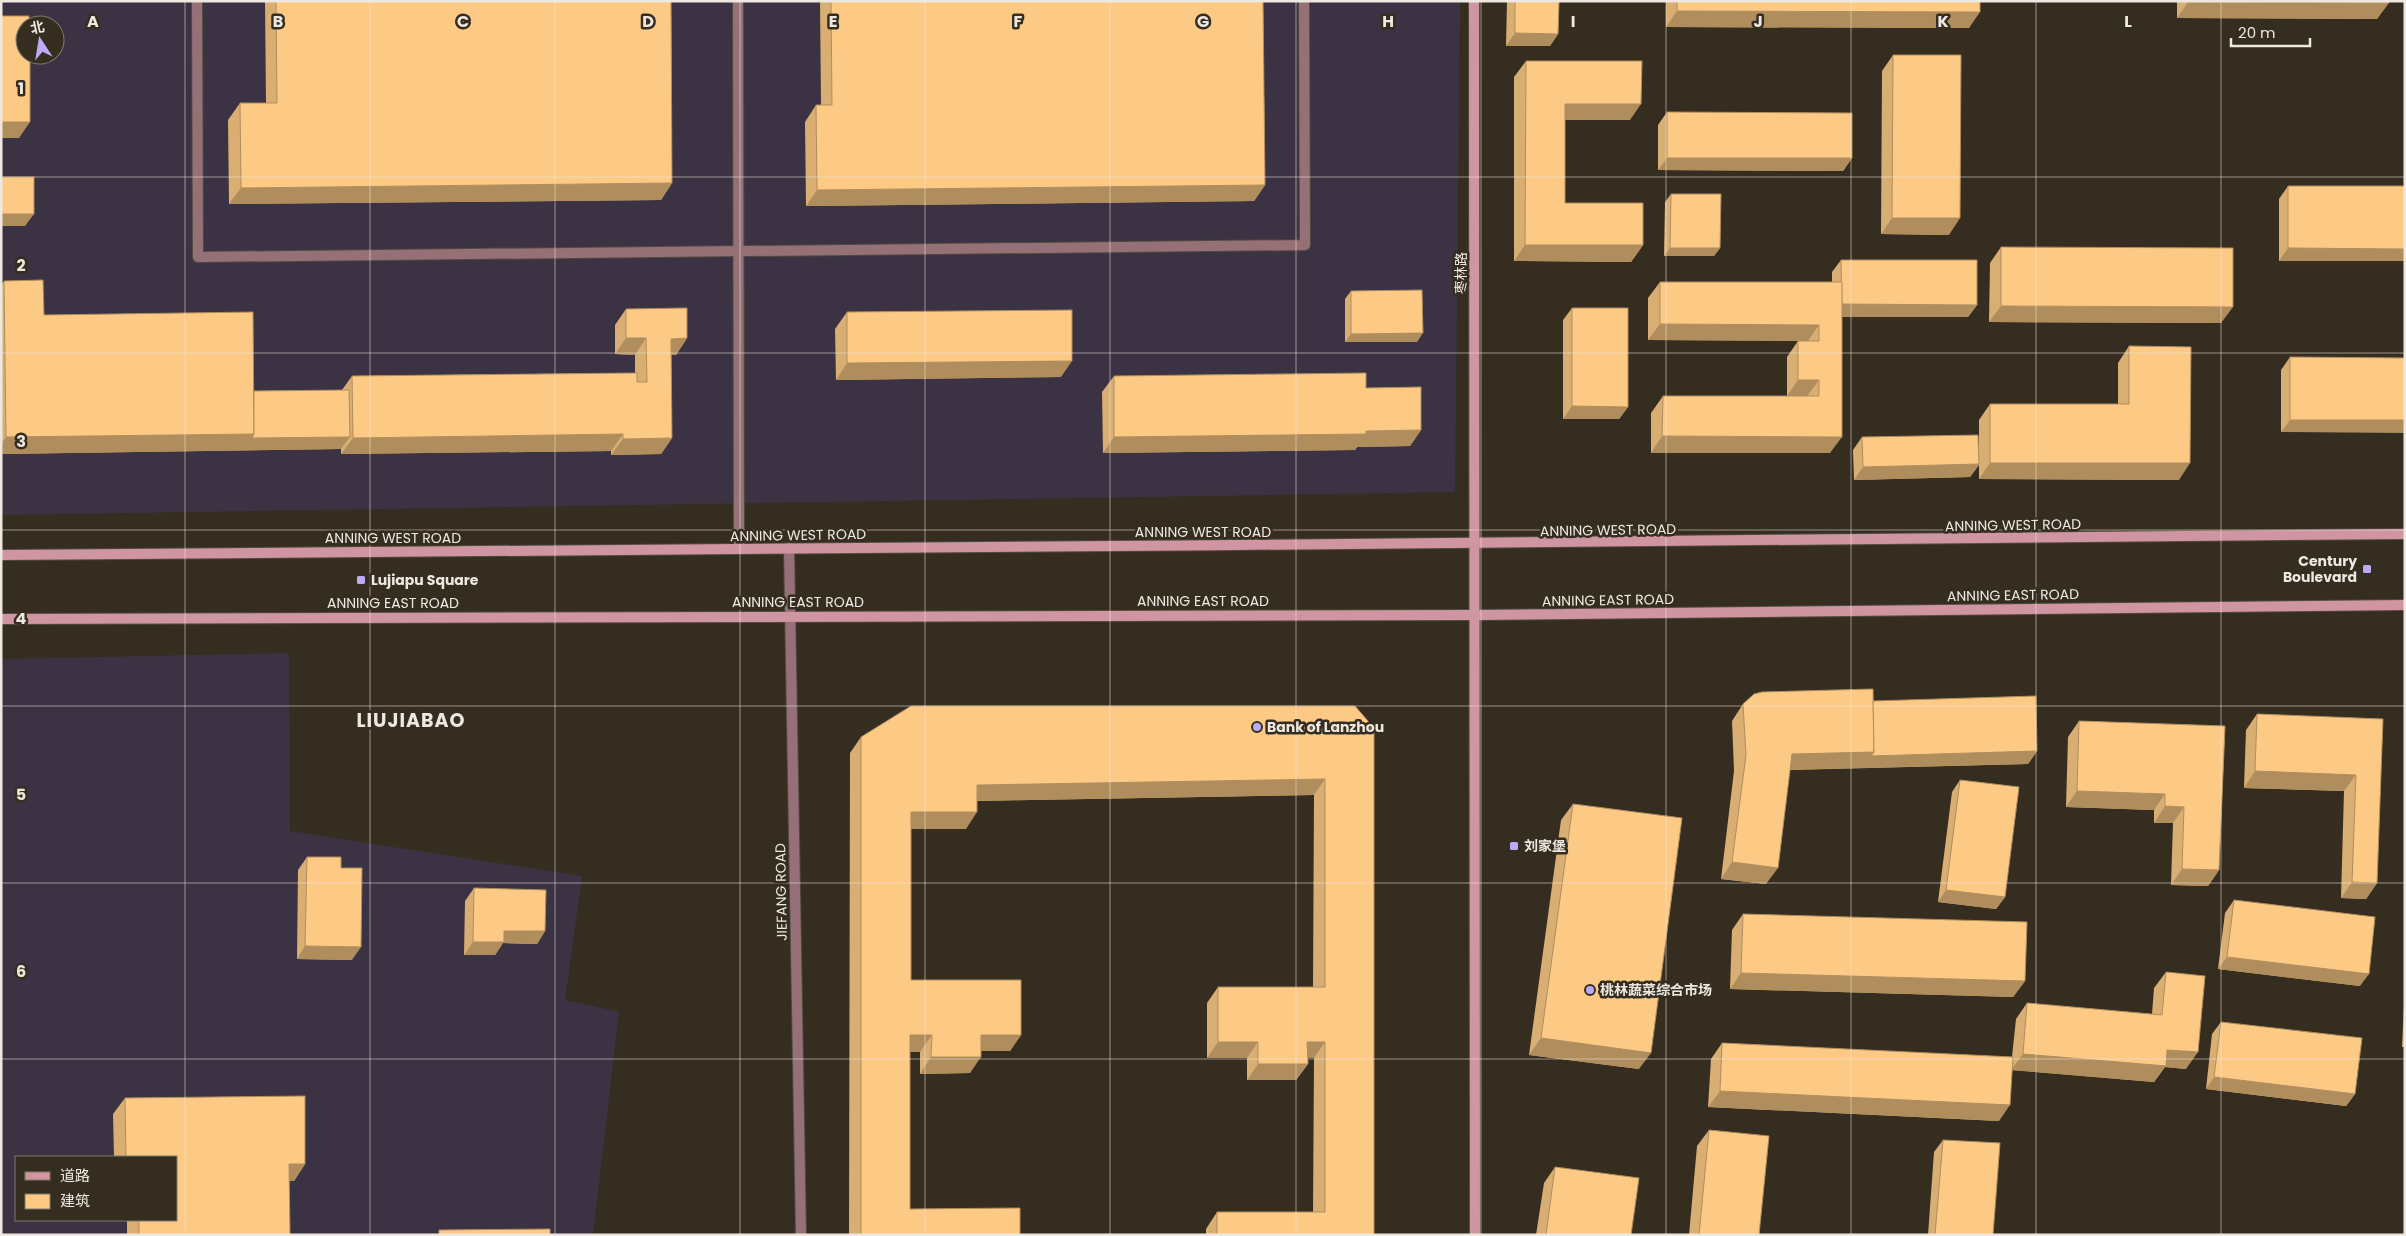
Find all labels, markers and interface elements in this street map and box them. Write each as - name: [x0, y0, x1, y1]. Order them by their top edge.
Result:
- text: A: [87, 10, 99, 33]
- text: B: [273, 10, 283, 33]
- text: C: [457, 10, 469, 33]
- text: D: [642, 10, 654, 33]
- text: E: [829, 10, 837, 33]
- text: F: [1014, 10, 1023, 33]
- text: G: [1197, 10, 1209, 33]
- text: H: [1382, 10, 1394, 33]
- text: I: [1571, 10, 1575, 33]
- text: J: [1753, 10, 1763, 33]
- text: K: [1937, 10, 1949, 33]
- text: L: [2124, 10, 2132, 33]
- north arrow: [15, 15, 65, 65]
- scale bar: [2231, 15, 2310, 47]
- text: 北: [28, 16, 46, 39]
- text: 20 m: [2238, 22, 2276, 43]
- text: 1: [18, 77, 24, 100]
- street label: 枣林路: [1451, 252, 1471, 294]
- text: 2: [16, 254, 26, 277]
- text: 3: [16, 430, 26, 453]
- street label: ANNING WEST ROAD: [1945, 514, 2081, 536]
- street label: ANNING WEST ROAD: [1540, 519, 1676, 541]
- street label: ANNING WEST ROAD: [1135, 522, 1271, 542]
- street label: ANNING WEST ROAD: [730, 524, 866, 546]
- street label: ANNING WEST ROAD: [325, 528, 461, 548]
- place label: Century Boulevard: [2283, 551, 2357, 587]
- marker: Century Boulevard: [2361, 563, 2373, 575]
- place label: Lujiapu Square: [371, 570, 479, 590]
- marker: Lujiapu Square: [355, 574, 367, 586]
- street label: ANNING EAST ROAD: [1947, 584, 2079, 606]
- street label: ANNING EAST ROAD: [1542, 589, 1674, 611]
- street label: ANNING EAST ROAD: [1137, 591, 1269, 611]
- street label: ANNING EAST ROAD: [732, 592, 864, 612]
- street label: ANNING EAST ROAD: [327, 593, 459, 613]
- text: 4: [16, 607, 27, 630]
- district label: LIUJIABAO: [356, 707, 466, 734]
- place label: Bank of Lanzhou: [1267, 717, 1384, 737]
- marker: Bank of Lanzhou: [1251, 721, 1263, 733]
- text: 5: [16, 783, 26, 806]
- place label: 刘家堡: [1524, 836, 1566, 856]
- marker: 刘家堡: [1508, 840, 1520, 852]
- street label: JIEFANG ROAD: [770, 843, 792, 941]
- text: 6: [16, 960, 26, 983]
- place label: 桃林蔬菜综合市场: [1600, 980, 1712, 1000]
- marker: 桃林蔬菜综合市场: [1584, 984, 1596, 996]
- legend: [15, 1156, 178, 1221]
- text: 道路: [60, 1165, 90, 1186]
- text: 建筑: [60, 1190, 90, 1211]

